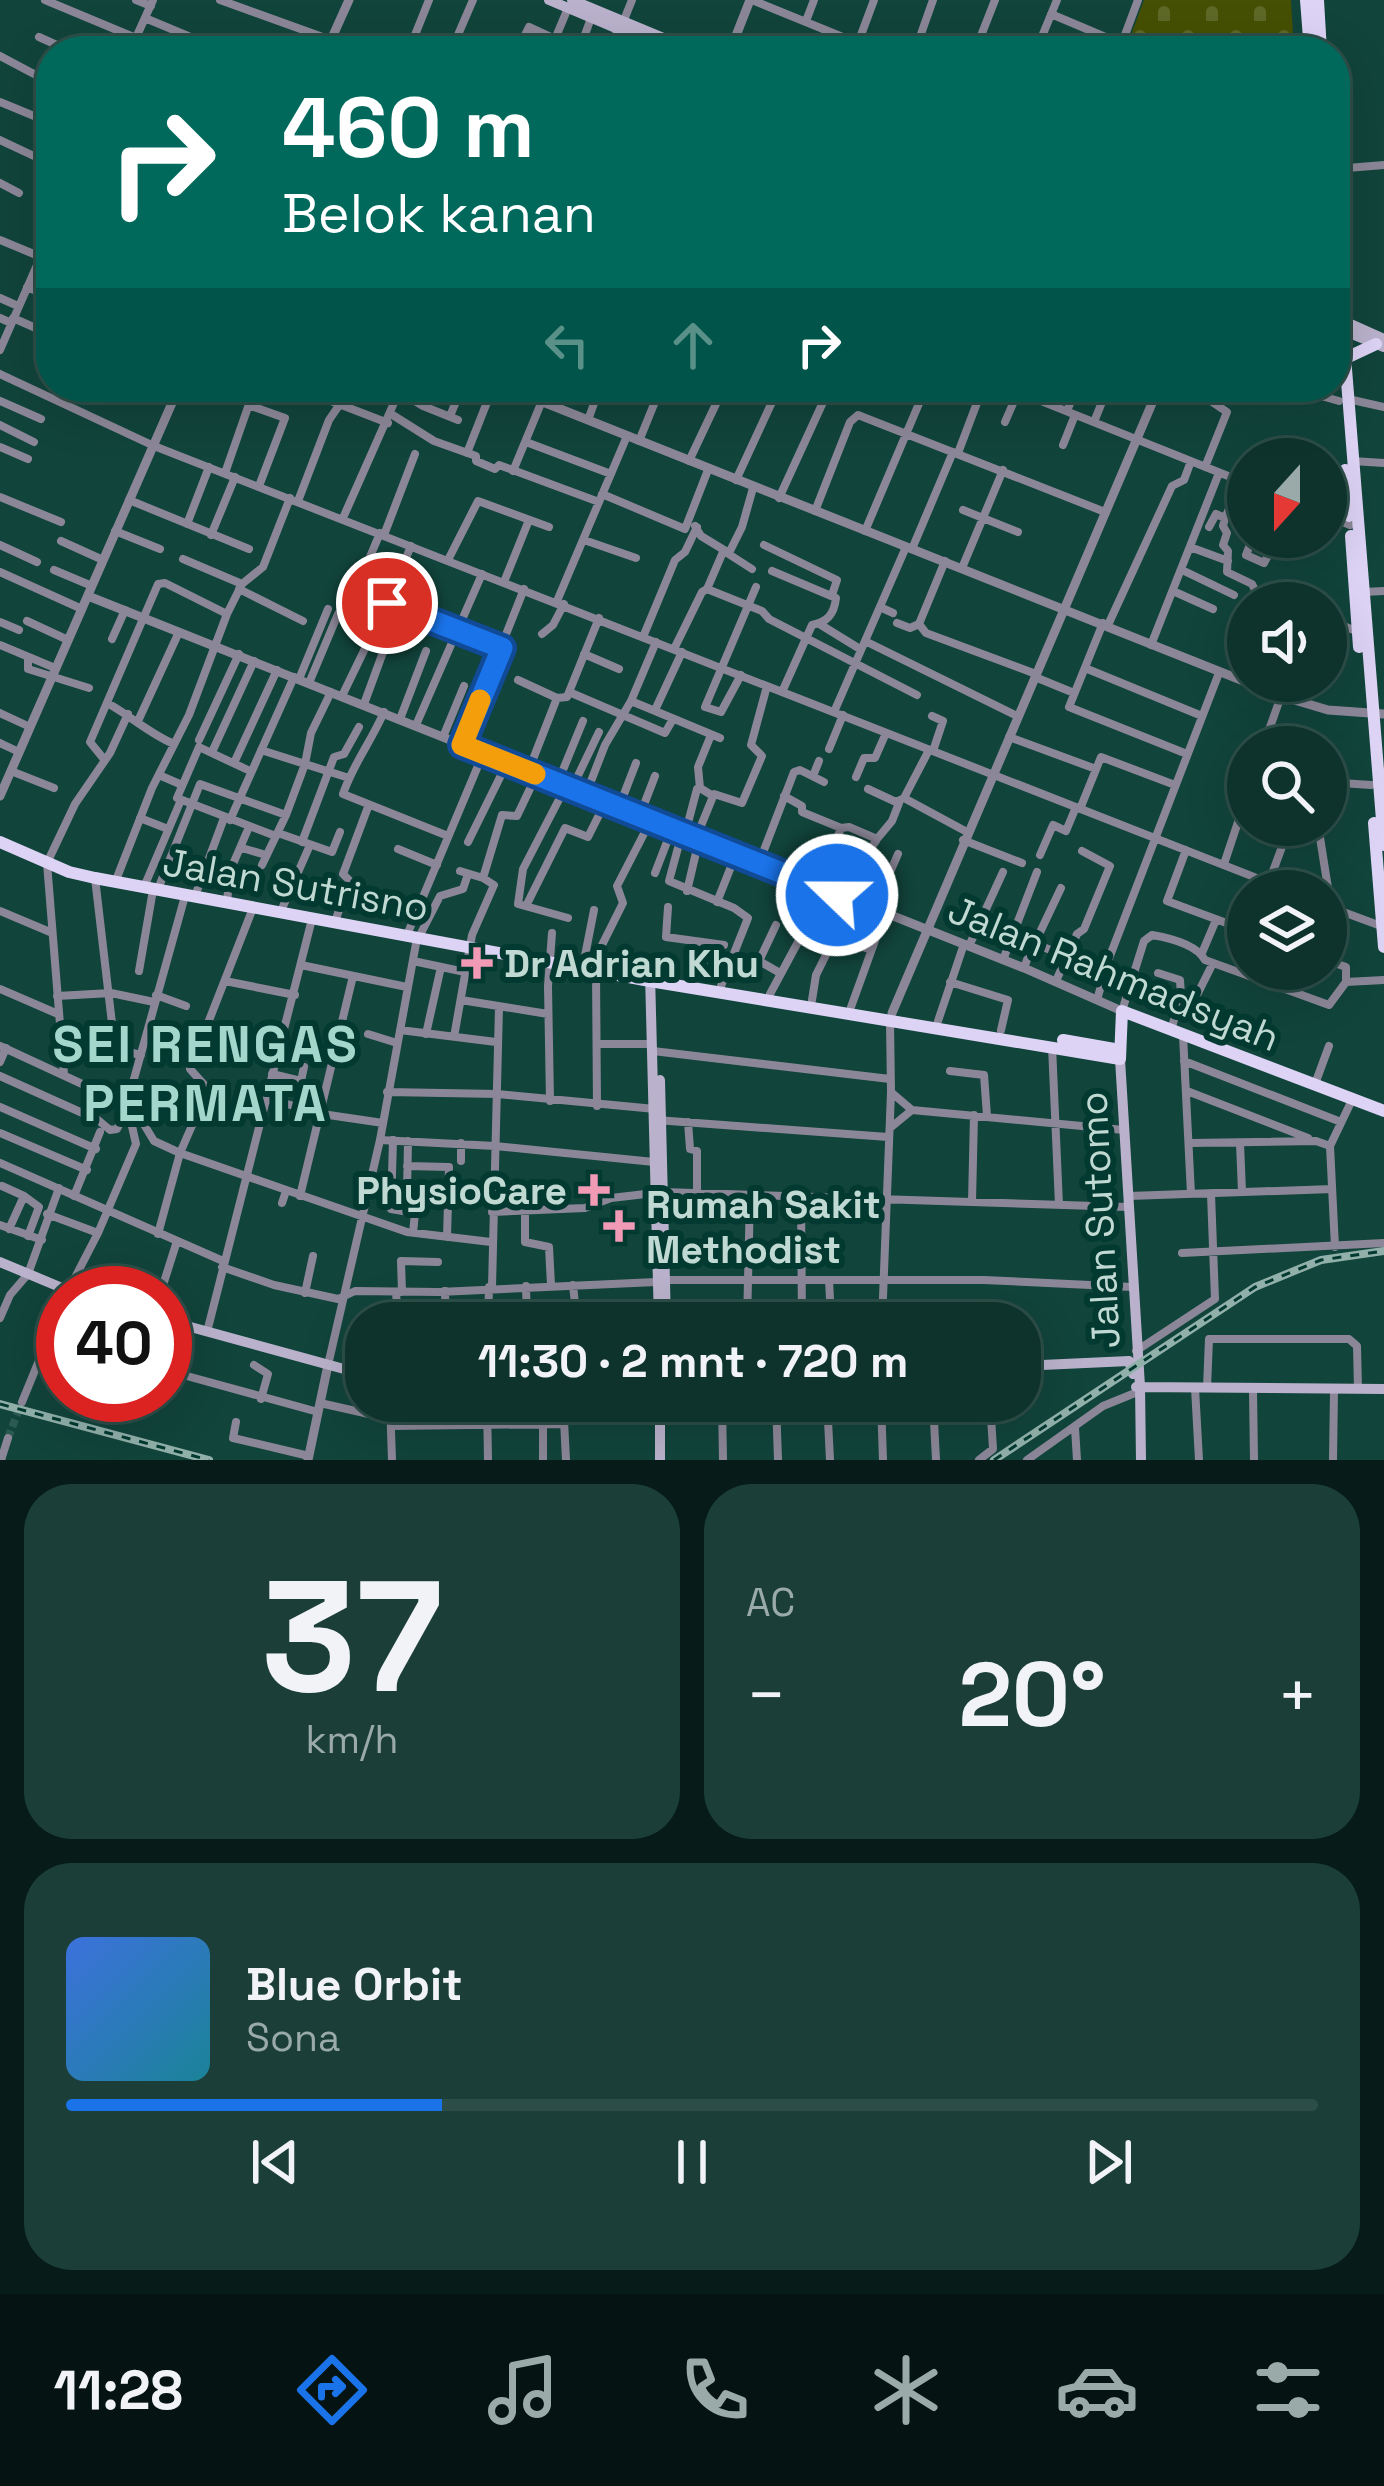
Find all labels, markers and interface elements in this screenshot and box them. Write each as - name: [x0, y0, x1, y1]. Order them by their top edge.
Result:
- text: 460 m: [282, 74, 535, 182]
- icon: right: [84, 84, 240, 240]
- text: Belok kanan: [282, 179, 596, 248]
- icon: left: [534, 312, 600, 378]
- icon: ahead: [660, 312, 726, 378]
- icon: right: [786, 312, 852, 378]
- north arrow: [1227, 438, 1347, 558]
- map controls: [1227, 438, 1347, 990]
- pin: [336, 552, 438, 654]
- icon: arrive: [354, 570, 420, 636]
- button: sound: [1227, 582, 1347, 702]
- button: search: [1227, 726, 1347, 846]
- position arrow: [774, 832, 900, 958]
- street label: Jalan Sutrisno: [159, 837, 433, 932]
- button: layers: [1227, 870, 1347, 990]
- street label: Jalan Rahmadsyah: [941, 885, 1287, 1062]
- place label: Dr Adrian Khu: [504, 939, 759, 988]
- marker: Dr Adrian Khu: [461, 947, 493, 979]
- district label: SEI RENGAS PERMATA: [52, 1012, 360, 1136]
- street label: Jalan Sutomo: [1068, 1090, 1131, 1350]
- place label: PhysioCare: [356, 1166, 567, 1215]
- marker: PhysioCare: [578, 1174, 610, 1206]
- place label: Rumah Sakit Methodist: [646, 1180, 881, 1274]
- marker: Rumah Sakit Methodist: [603, 1210, 635, 1242]
- speed limit sign: 40: [36, 1266, 192, 1422]
- text: 11:30 · 2 mnt · 720 m: [478, 1333, 908, 1390]
- text: 37: [261, 1537, 443, 1737]
- text: AC: [746, 1578, 795, 1627]
- text: 20°: [958, 1637, 1106, 1752]
- text: −: [746, 1653, 787, 1737]
- text: +: [1277, 1653, 1318, 1737]
- text: km/h: [306, 1715, 398, 1764]
- text: Blue Orbit: [246, 1956, 462, 2013]
- text: Sona: [246, 2013, 340, 2062]
- icon: previous: [242, 2129, 308, 2195]
- icon: pause: [659, 2129, 725, 2195]
- icon: next: [1076, 2129, 1142, 2195]
- icon: directions: [290, 2348, 374, 2432]
- icon: music: [481, 2348, 565, 2432]
- icon: phone: [673, 2348, 757, 2432]
- icon: climate: [864, 2348, 948, 2432]
- icon: car: [1055, 2348, 1139, 2432]
- icon: filters: [1246, 2348, 1330, 2432]
- text: 11:28: [54, 2356, 183, 2425]

